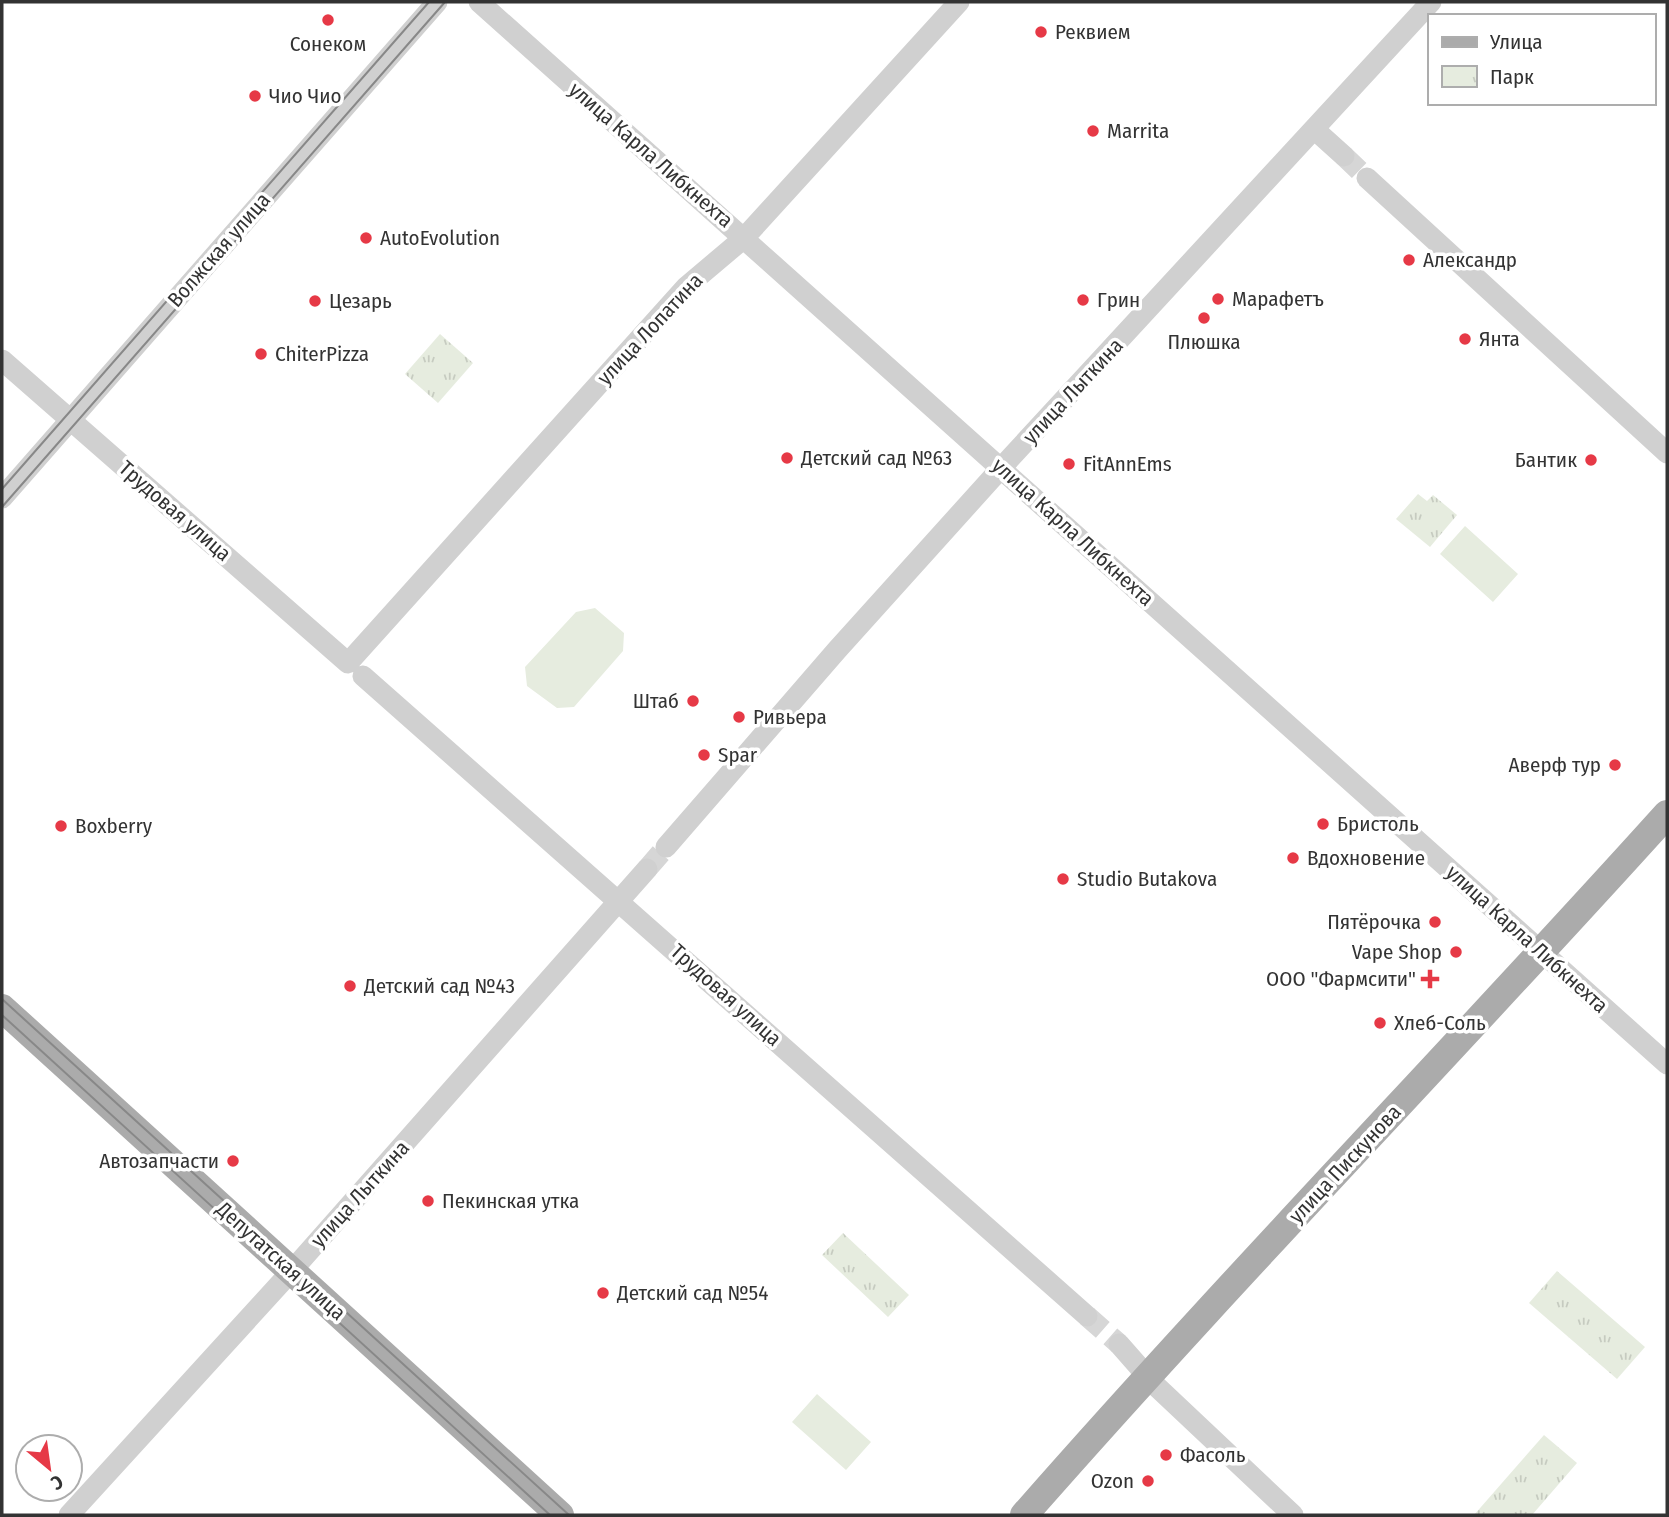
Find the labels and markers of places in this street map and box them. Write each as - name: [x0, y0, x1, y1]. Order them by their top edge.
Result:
- marker: Сонеком: [320, 12, 336, 28]
- place label: Реквием: [1055, 19, 1131, 45]
- marker: Реквием: [1033, 24, 1049, 40]
- place label: Сонеком: [290, 31, 366, 57]
- place label: Чио Чио: [269, 83, 342, 109]
- marker: Чио Чио: [247, 88, 263, 104]
- place label: Marrita: [1107, 118, 1169, 144]
- marker: Marrita: [1085, 123, 1101, 139]
- place label: AutoEvolution: [380, 225, 500, 251]
- marker: AutoEvolution: [358, 230, 374, 246]
- place label: Александр: [1423, 247, 1517, 273]
- marker: Александр: [1401, 252, 1417, 268]
- place label: Марафетъ: [1232, 286, 1324, 312]
- place label: Грин: [1097, 287, 1140, 313]
- place label: Цезарь: [329, 288, 392, 314]
- marker: Марафетъ: [1210, 291, 1226, 307]
- marker: Грин: [1075, 292, 1091, 308]
- marker: Цезарь: [307, 293, 323, 309]
- marker: Плюшка: [1196, 310, 1212, 326]
- place label: Янта: [1479, 326, 1520, 352]
- place label: Плюшка: [1167, 329, 1241, 355]
- marker: Янта: [1457, 331, 1473, 347]
- place label: ChiterPizza: [275, 341, 369, 367]
- marker: ChiterPizza: [253, 346, 269, 362]
- place label: Детский сад №63: [800, 445, 952, 471]
- place label: Бантик: [1515, 447, 1577, 473]
- marker: Детский сад №63: [779, 450, 795, 466]
- place label: FitAnnEms: [1083, 451, 1172, 477]
- marker: Бантик: [1583, 452, 1599, 468]
- marker: FitAnnEms: [1061, 456, 1077, 472]
- place label: Штаб: [633, 688, 679, 714]
- marker: Штаб: [685, 693, 701, 709]
- place label: Ривьера: [753, 704, 827, 730]
- marker: Ривьера: [731, 709, 747, 725]
- place label: Spar: [718, 742, 758, 768]
- marker: Spar: [696, 747, 712, 763]
- place label: Аверф тур: [1508, 752, 1601, 778]
- marker: Аверф тур: [1607, 757, 1623, 773]
- place label: Бристоль: [1337, 811, 1419, 837]
- place label: Boxberry: [75, 813, 153, 839]
- marker: Бристоль: [1315, 816, 1331, 832]
- marker: Boxberry: [53, 818, 69, 834]
- place label: Вдохновение: [1307, 845, 1425, 871]
- marker: Вдохновение: [1285, 850, 1301, 866]
- place label: Studio Butakova: [1077, 866, 1217, 892]
- marker: Studio Butakova: [1055, 871, 1071, 887]
- place label: Пятёрочка: [1327, 909, 1421, 935]
- marker: Пятёрочка: [1427, 914, 1443, 930]
- place label: Vape Shop: [1352, 939, 1442, 965]
- marker: Vape Shop: [1448, 944, 1464, 960]
- place label: ООО "Фармсити": [1266, 966, 1416, 992]
- marker: ООО "Фармсити": [1422, 971, 1438, 987]
- place label: Детский сад №43: [363, 973, 515, 999]
- marker: Детский сад №43: [342, 978, 358, 994]
- place label: Хлеб-Соль: [1394, 1010, 1486, 1036]
- marker: Хлеб-Соль: [1372, 1015, 1388, 1031]
- place label: Автозапчасти: [99, 1148, 219, 1174]
- marker: Автозапчасти: [225, 1153, 241, 1169]
- place label: Пекинская утка: [442, 1188, 579, 1214]
- marker: Пекинская утка: [420, 1193, 436, 1209]
- place label: Детский сад №54: [616, 1280, 768, 1306]
- marker: Детский сад №54: [595, 1285, 611, 1301]
- place label: Фасоль: [1180, 1442, 1246, 1468]
- marker: Фасоль: [1158, 1447, 1174, 1463]
- place label: Ozon: [1091, 1468, 1134, 1494]
- marker: Ozon: [1140, 1473, 1156, 1489]

